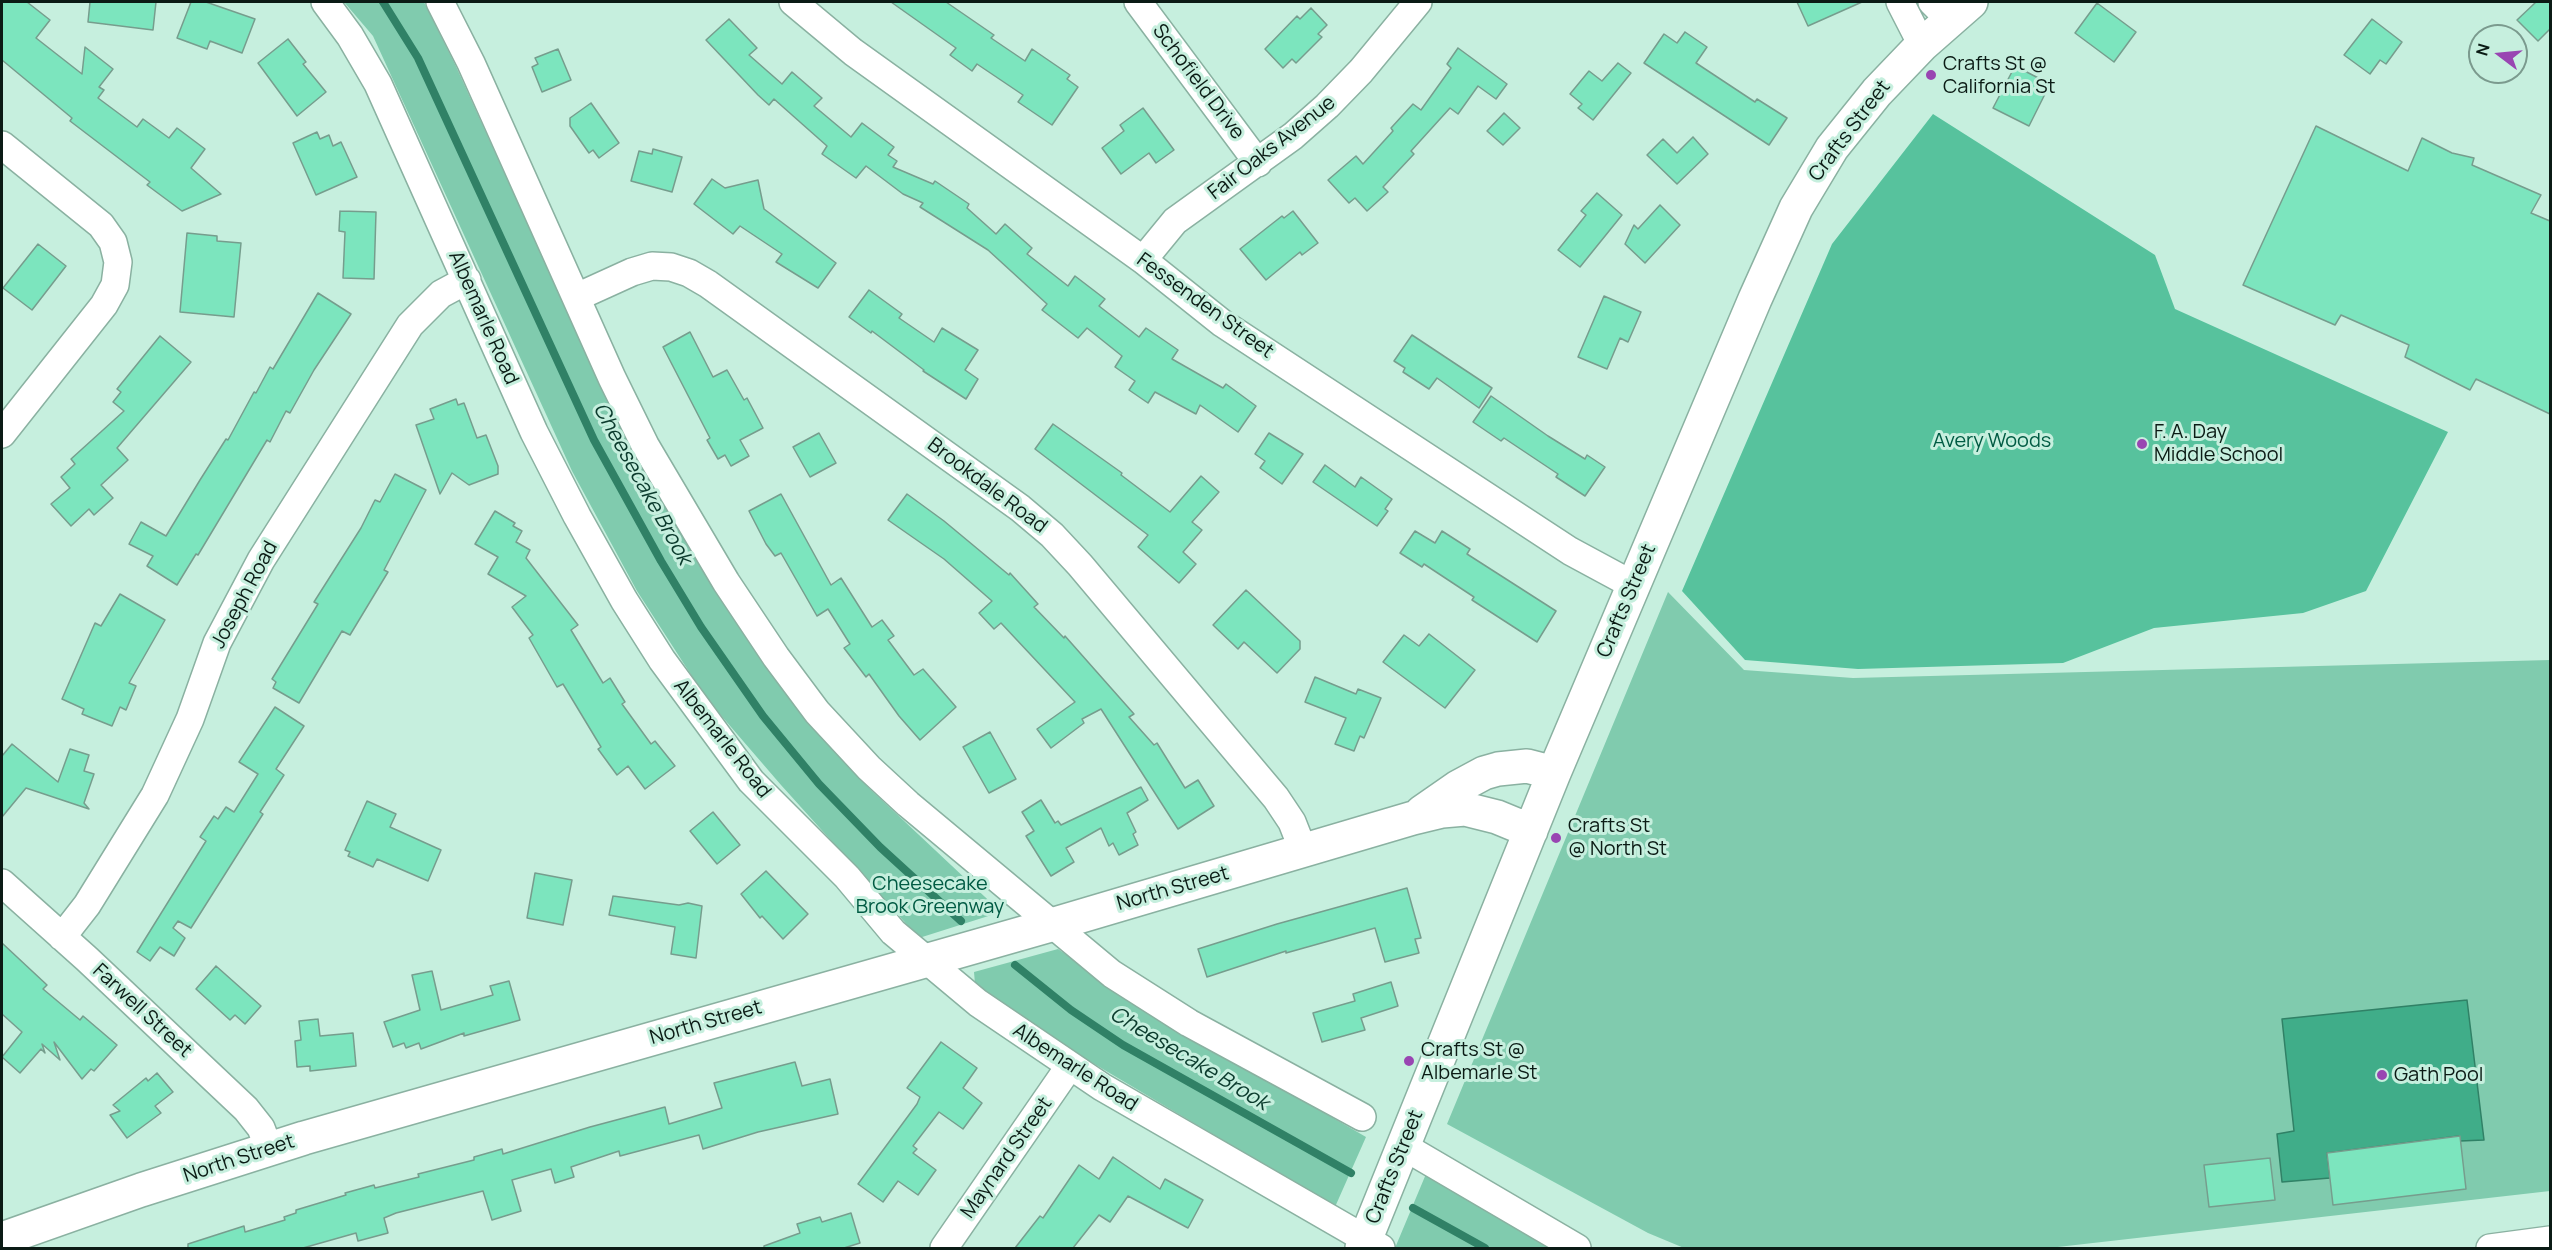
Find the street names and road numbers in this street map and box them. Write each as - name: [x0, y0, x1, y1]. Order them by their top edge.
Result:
- street label: Schofield Drive: [1147, 20, 1249, 144]
- street label: Crafts Street: [1804, 76, 1896, 186]
- street label: Fair Oaks Avenue: [1204, 91, 1340, 205]
- street label: Albemarle Road: [443, 248, 523, 388]
- street label: Fessenden Street: [1132, 248, 1278, 364]
- street label: Brookdale Road: [923, 433, 1051, 539]
- street label: Joseph Road: [207, 537, 283, 653]
- street label: Crafts Street: [1592, 541, 1662, 661]
- street label: Albemarle Road: [668, 675, 776, 803]
- street label: North Street: [1114, 862, 1232, 916]
- street label: Farwell Street: [87, 959, 197, 1063]
- street label: North Street: [647, 996, 765, 1050]
- street label: Albemarle Road: [1008, 1019, 1142, 1117]
- street label: Maynard Street: [956, 1093, 1058, 1223]
- street label: Crafts Street: [1361, 1107, 1429, 1227]
- street label: North Street: [180, 1130, 298, 1188]

